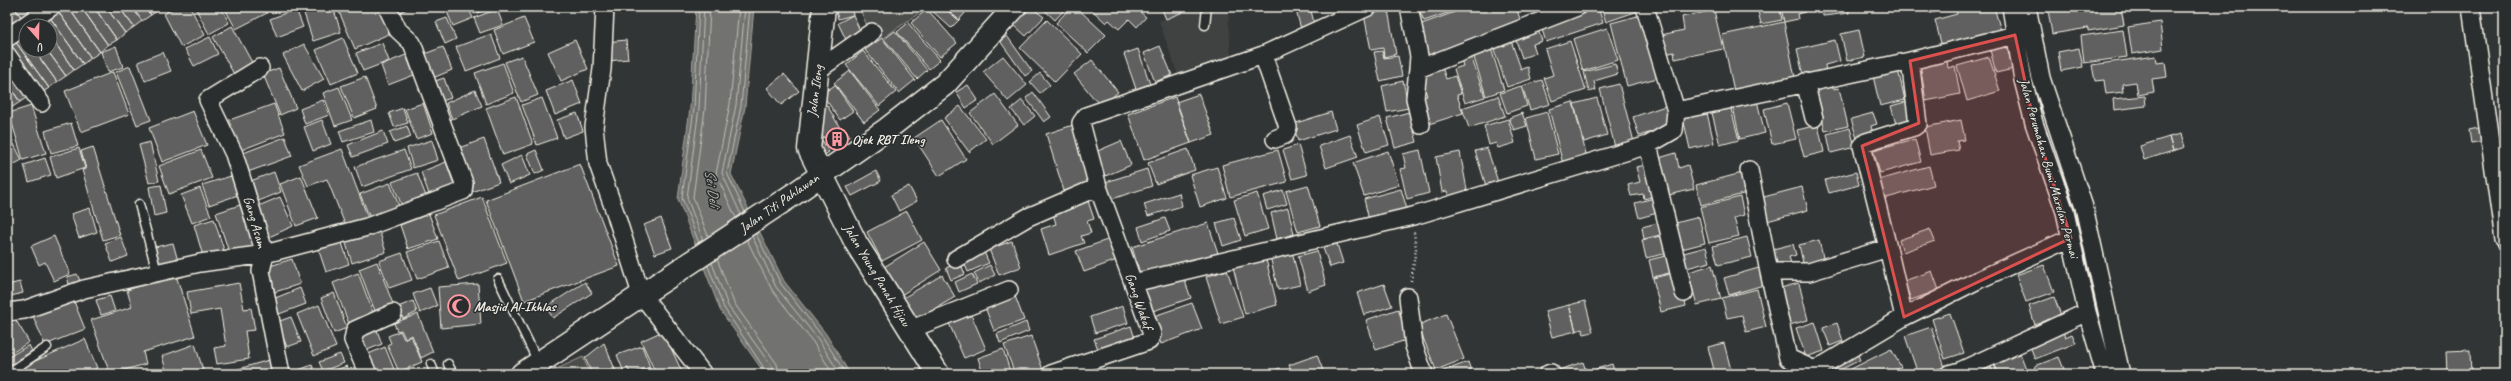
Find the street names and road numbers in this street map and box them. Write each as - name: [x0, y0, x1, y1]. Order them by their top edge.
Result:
- street label: Jalan Ileng: [803, 63, 827, 119]
- street label: Jalan Perumahan Bumi Marelan Permai: [2015, 75, 2084, 262]
- street label: Jalan Titi Pahlawan: [735, 169, 823, 237]
- street label: Gang Asam: [240, 194, 271, 251]
- street label: Jalan Young Panah Hijau: [839, 220, 915, 330]
- street label: Gang Wakaf: [1121, 271, 1157, 334]

